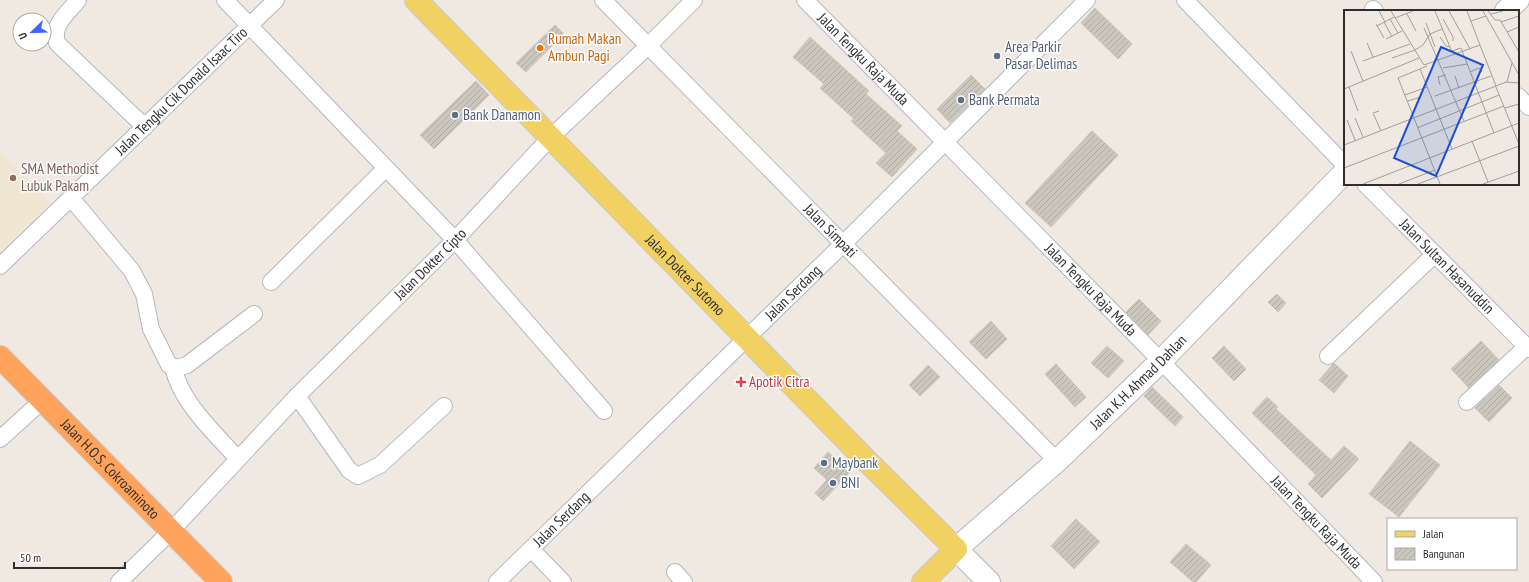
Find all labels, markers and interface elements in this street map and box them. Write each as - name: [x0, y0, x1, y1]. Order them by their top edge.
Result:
- street label: Jalan Tengku Raja Muda: [813, 8, 914, 109]
- inset map: [1344, 10, 1519, 185]
- north arrow: [12, 12, 52, 52]
- street label: Jalan Tengku Cik Donald Isaac Tiro: [110, 23, 251, 160]
- place label: Rumah Makan Ambun Pagi: [548, 29, 621, 65]
- text: U: [15, 30, 30, 41]
- place label: Area Parkir Pasar Delimas: [1005, 37, 1077, 73]
- marker: Rumah Makan Ambun Pagi: [535, 43, 545, 53]
- marker: Area Parkir Pasar Delimas: [992, 51, 1002, 61]
- place label: Bank Permata: [969, 90, 1040, 109]
- marker: Bank Permata: [956, 95, 966, 105]
- place label: Bank Danamon: [463, 105, 541, 124]
- marker: Bank Danamon: [450, 110, 460, 120]
- place label: SMA Methodist Lubuk Pakam: [21, 159, 99, 195]
- marker: SMA Methodist Lubuk Pakam: [8, 173, 18, 183]
- street label: Jalan Simpati: [799, 199, 861, 262]
- street label: Jalan Sultan Hasanuddin: [1395, 214, 1498, 317]
- street label: Jalan Dokter Cipto: [389, 224, 470, 304]
- street label: Jalan Dokter Sutomo: [641, 229, 730, 320]
- street label: Jalan Tengku Raja Muda: [1041, 238, 1141, 340]
- street label: Jalan Serdang: [760, 261, 825, 325]
- street label: Jalan K.H. Ahmad Dahlan: [1085, 331, 1190, 434]
- place label: Apotik Citra: [749, 372, 809, 391]
- marker: Apotik Citra: [736, 377, 746, 387]
- street label: Jalan H.O.S. Cokroaminoto: [56, 414, 164, 523]
- place label: Maybank: [832, 453, 878, 472]
- marker: Maybank: [819, 458, 829, 468]
- street label: Jalan Tengku Raja Muda: [1267, 470, 1366, 573]
- place label: BNI: [841, 473, 860, 492]
- marker: BNI: [828, 478, 838, 488]
- street label: Jalan Serdang: [528, 487, 593, 551]
- legend: [1387, 518, 1517, 570]
- text: Jalan: [1422, 526, 1444, 541]
- scale bar: [14, 544, 125, 570]
- text: Bangunan: [1423, 546, 1464, 561]
- text: 50 m: [20, 550, 41, 565]

